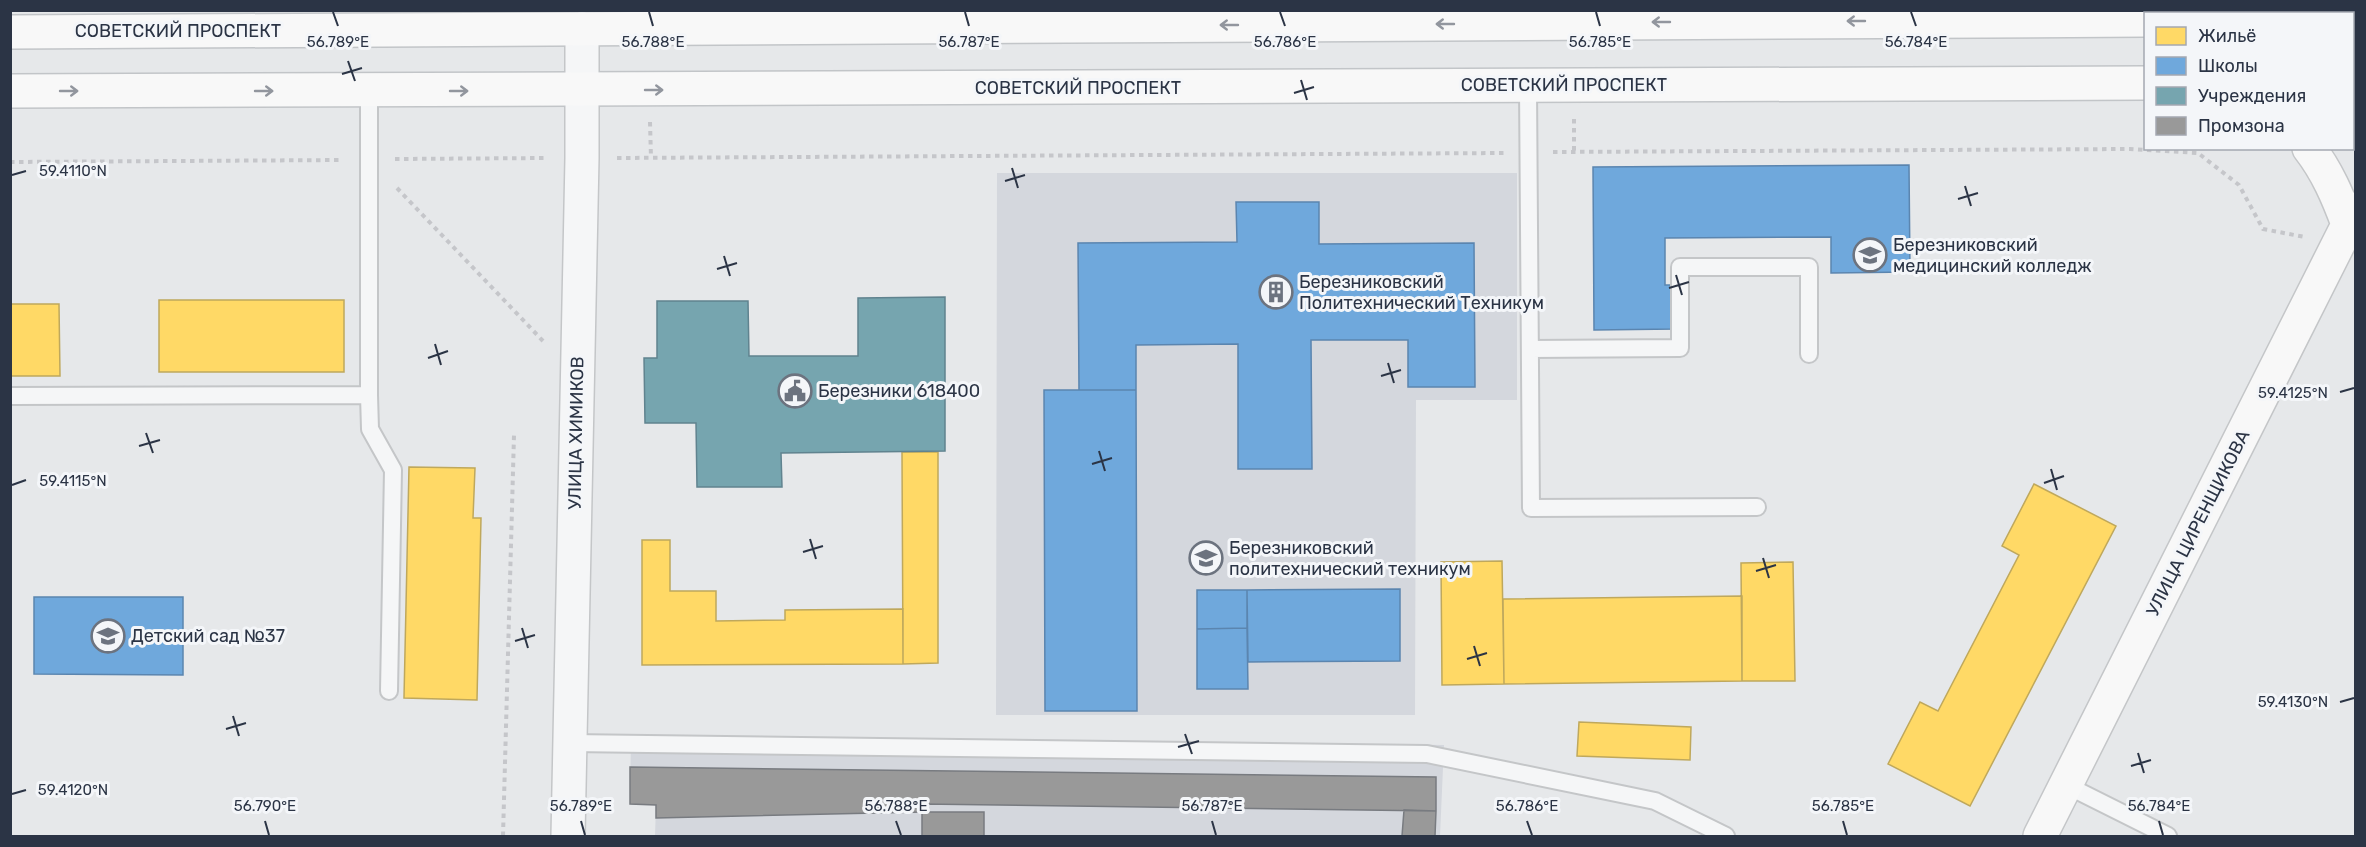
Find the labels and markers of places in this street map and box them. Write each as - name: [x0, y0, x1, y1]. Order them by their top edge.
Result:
- place label: Березниковский медицинский колледж: [1893, 234, 2092, 277]
- school or university icon: Березниковский медицинский колледж: [1852, 237, 1888, 273]
- place label: Березниковский Политехнический Техникум: [1299, 271, 1544, 314]
- building icon: Березниковский Политехнический Техникум: [1258, 274, 1294, 310]
- public building icon: Березники 618400: [777, 373, 813, 409]
- place label: Березники 618400: [818, 380, 980, 402]
- place label: Березниковский политехнический техникум: [1229, 537, 1471, 580]
- school or university icon: Березниковский политехнический техникум: [1188, 540, 1224, 576]
- school or university icon: Детский сад №37: [90, 618, 126, 654]
- place label: Детский сад №37: [131, 625, 285, 647]

